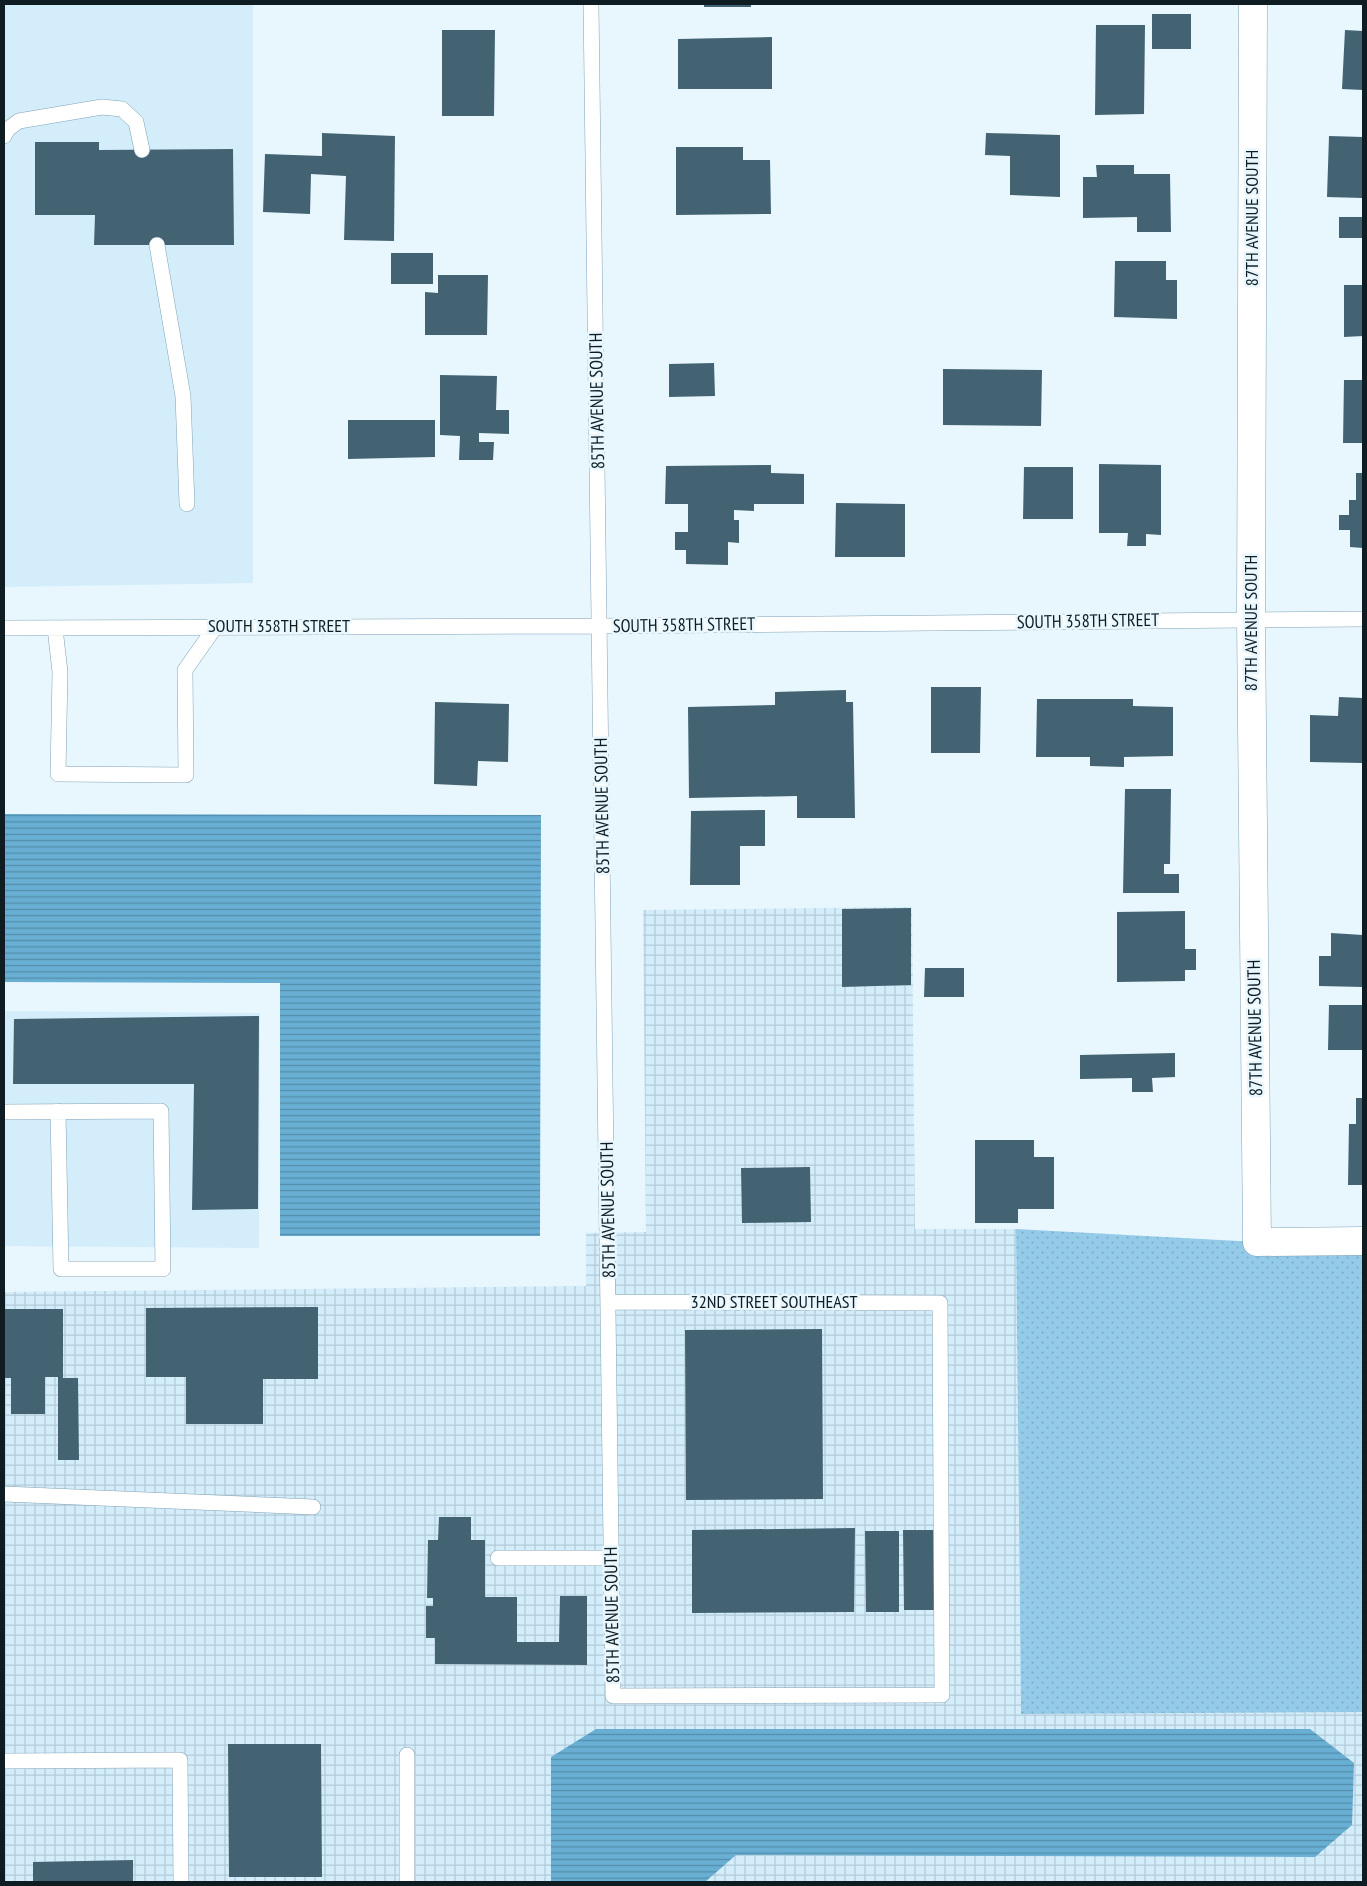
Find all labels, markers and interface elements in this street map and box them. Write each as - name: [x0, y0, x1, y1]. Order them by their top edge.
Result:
- street label: 87TH AVENUE SOUTH: [1240, 150, 1263, 286]
- street label: 85TH AVENUE SOUTH: [584, 333, 609, 469]
- street label: 87TH AVENUE SOUTH: [1239, 555, 1262, 691]
- street label: SOUTH 358TH STREET: [1017, 608, 1159, 633]
- street label: SOUTH 358TH STREET: [613, 612, 755, 637]
- street label: SOUTH 358TH STREET: [208, 614, 350, 637]
- street label: 85TH AVENUE SOUTH: [589, 738, 614, 874]
- street label: 87TH AVENUE SOUTH: [1242, 960, 1267, 1096]
- street label: 85TH AVENUE SOUTH: [595, 1142, 620, 1278]
- street label: 32ND STREET SOUTHEAST: [691, 1290, 857, 1313]
- street label: 85TH AVENUE SOUTH: [599, 1547, 624, 1683]

